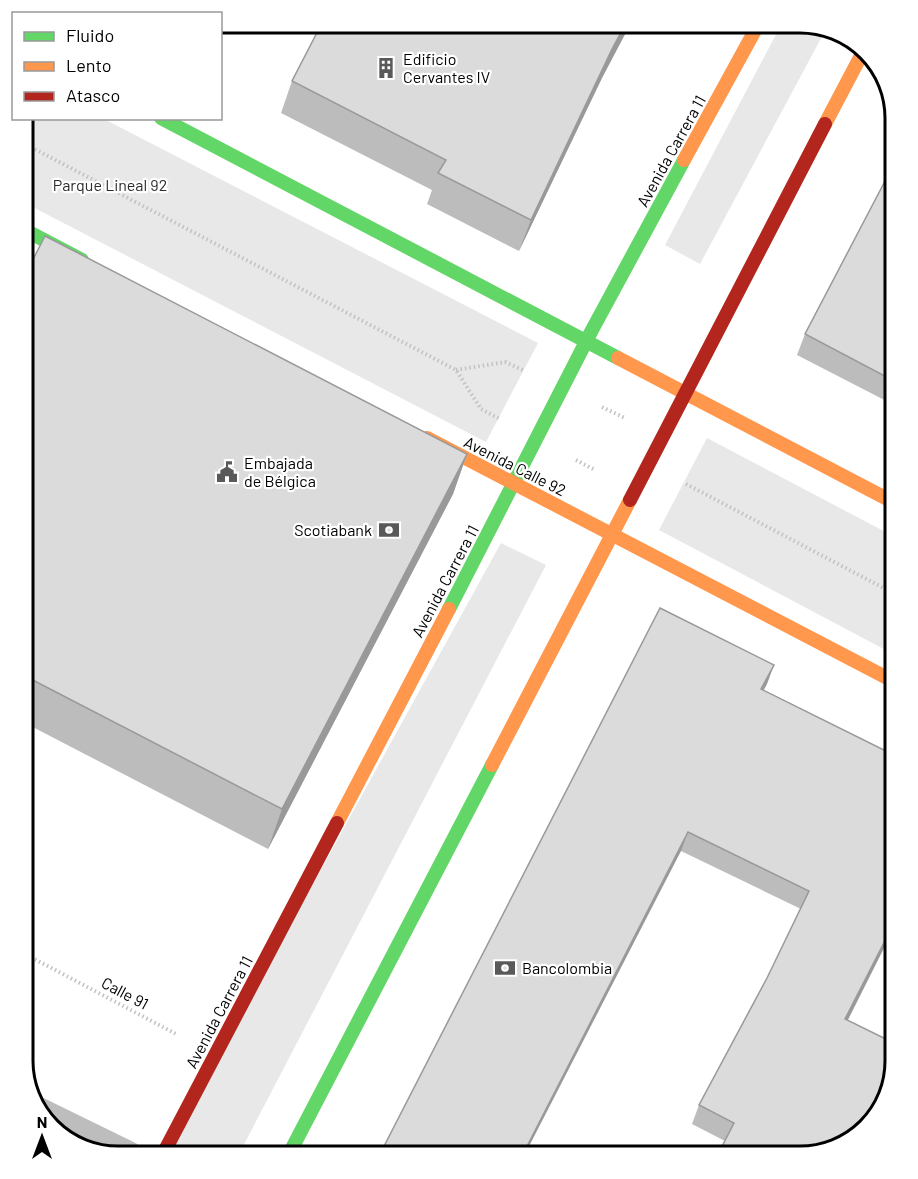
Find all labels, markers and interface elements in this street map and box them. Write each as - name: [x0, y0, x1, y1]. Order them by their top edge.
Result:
- legend: [12, 12, 222, 120]
- text: Fluido: [66, 24, 114, 46]
- place label: Edificio Cervantes IV: [403, 49, 490, 86]
- text: Lento: [66, 54, 112, 76]
- building icon: Edificio Cervantes IV: [374, 56, 398, 80]
- text: Atasco: [66, 84, 120, 106]
- street label: Avenida Carrera 11: [632, 92, 709, 210]
- park label: Parque Lineal 92: [53, 175, 167, 194]
- street label: Avenida Calle 92: [461, 432, 569, 499]
- place label: Embajada de Bélgica: [244, 453, 316, 490]
- public building icon: Embajada de Bélgica: [215, 460, 239, 484]
- bank icon: Scotiabank: [377, 518, 401, 542]
- place label: Scotiabank: [294, 520, 372, 539]
- street label: Avenida Carrera 11: [407, 521, 482, 640]
- street label: Avenida Carrera 11: [181, 952, 256, 1071]
- bank icon: Bancolombia: [493, 956, 517, 980]
- place label: Bancolombia: [522, 958, 612, 977]
- street label: Calle 91: [98, 972, 152, 1013]
- north arrow: [12, 1107, 72, 1167]
- text: N: [37, 1112, 47, 1131]

